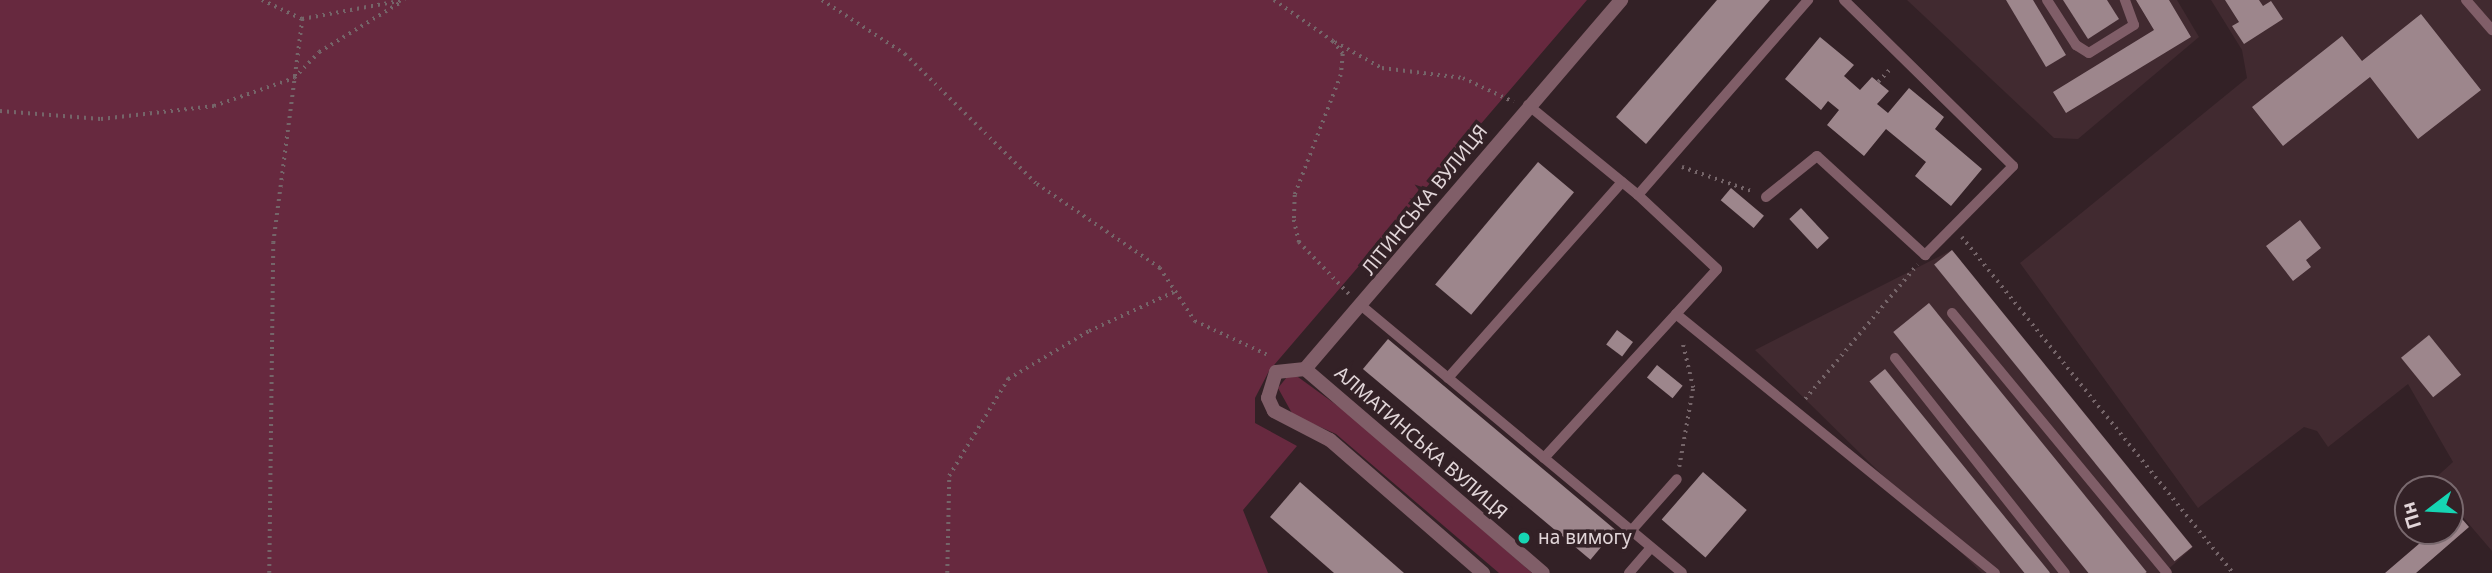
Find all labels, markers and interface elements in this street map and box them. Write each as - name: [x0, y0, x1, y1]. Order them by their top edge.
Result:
- street label: ЛІТИНСЬКА ВУЛИЦЯ: [1357, 120, 1493, 280]
- street label: АЛМАТИНСЬКА ВУЛИЦЯ: [1330, 362, 1512, 524]
- north arrow: [2394, 475, 2464, 545]
- text: Пн: [2394, 499, 2427, 532]
- place label: на вимогу: [1538, 527, 1632, 549]
- marker: на вимогу: [1516, 530, 1532, 546]

